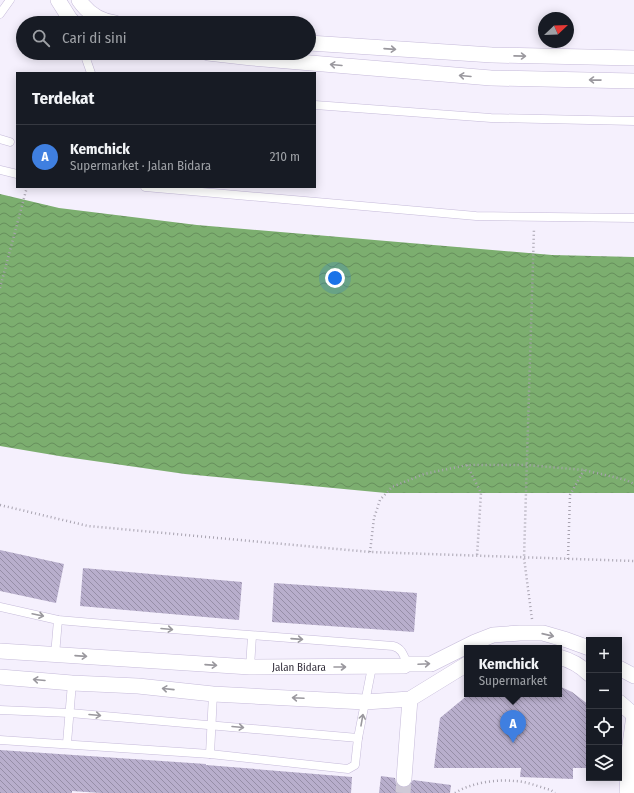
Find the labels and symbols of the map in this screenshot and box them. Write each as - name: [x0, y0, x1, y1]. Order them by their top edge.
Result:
- north arrow: [538, 12, 574, 48]
- one-way arrow: [383, 45, 396, 52]
- one-way arrow: [513, 52, 526, 60]
- one-way arrow: [330, 62, 343, 69]
- one-way arrow: [459, 72, 472, 79]
- one-way arrow: [589, 76, 602, 84]
- your location: [325, 268, 345, 288]
- one-way arrow: [31, 612, 44, 620]
- one-way arrow: [160, 626, 173, 633]
- one-way arrow: [541, 632, 554, 639]
- one-way arrow: [290, 636, 303, 643]
- one-way arrow: [74, 653, 87, 660]
- one-way arrow: [417, 660, 430, 667]
- one-way arrow: [204, 661, 217, 668]
- street label: Jalan Bidara: [272, 661, 326, 674]
- one-way arrow: [333, 663, 346, 671]
- one-way arrow: [33, 676, 46, 683]
- one-way arrow: [162, 685, 175, 693]
- one-way arrow: [292, 695, 305, 702]
- pin: A: [500, 710, 526, 743]
- one-way arrow: [88, 712, 101, 719]
- one-way arrow: [358, 713, 366, 726]
- one-way arrow: [231, 724, 244, 731]

